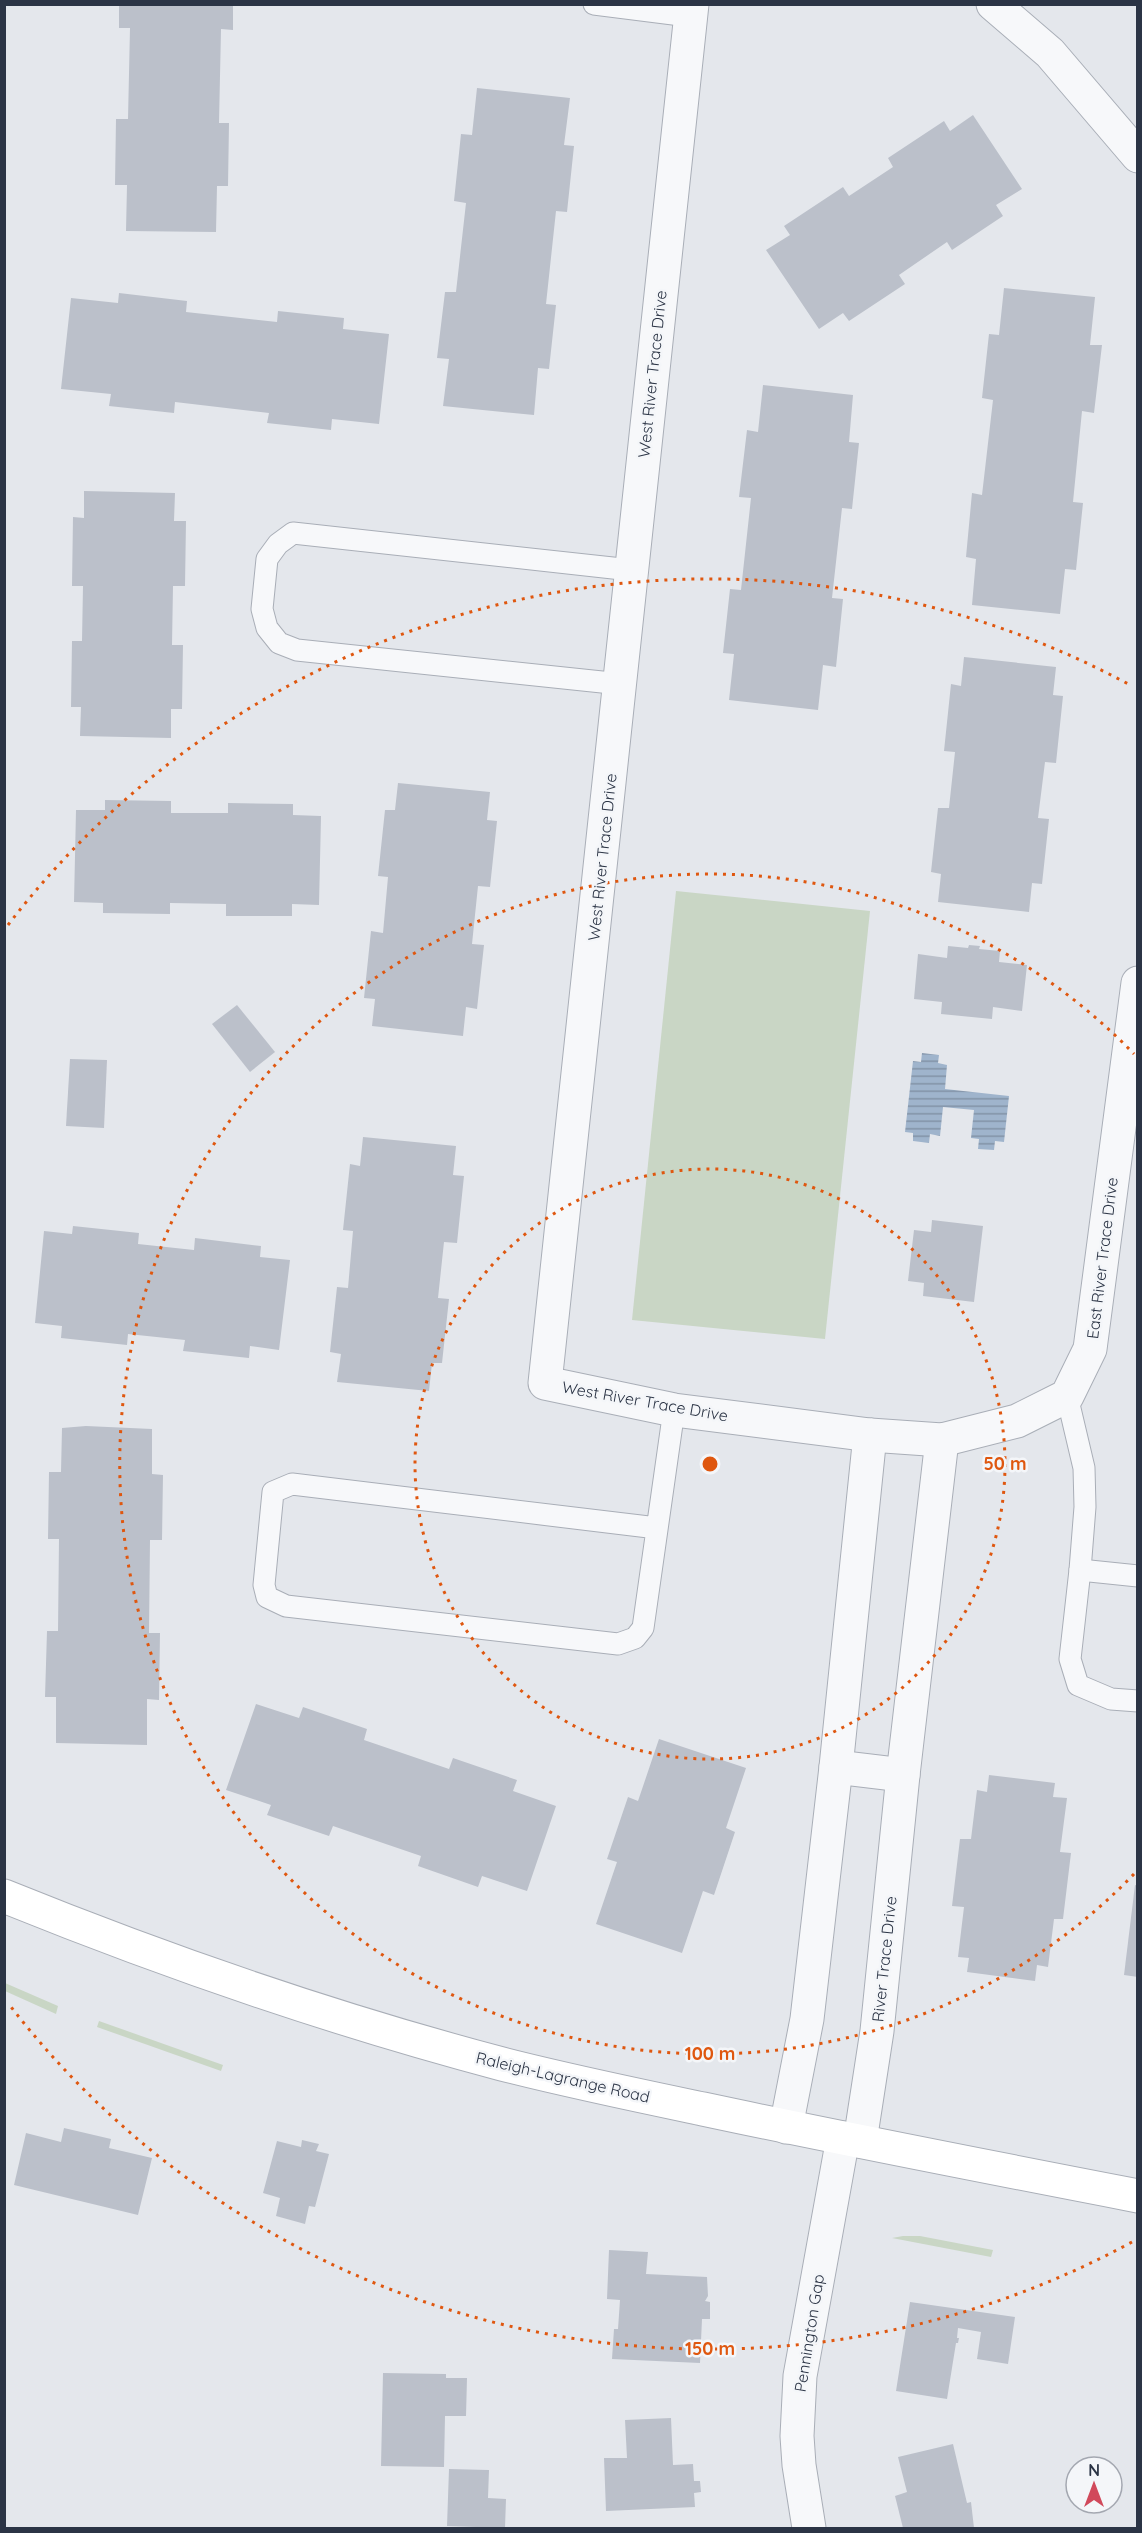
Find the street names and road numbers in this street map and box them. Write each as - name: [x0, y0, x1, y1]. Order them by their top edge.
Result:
- street label: West River Trace Drive: [633, 289, 671, 459]
- street label: West River Trace Drive: [583, 772, 621, 942]
- street label: East River Trace Drive: [1082, 1176, 1122, 1340]
- street label: West River Trace Drive: [560, 1377, 730, 1425]
- street label: River Trace Drive: [867, 1895, 901, 2023]
- street label: Raleigh-Lagrange Road: [474, 2047, 652, 2107]
- street label: Pennington Gap: [790, 2273, 828, 2393]

